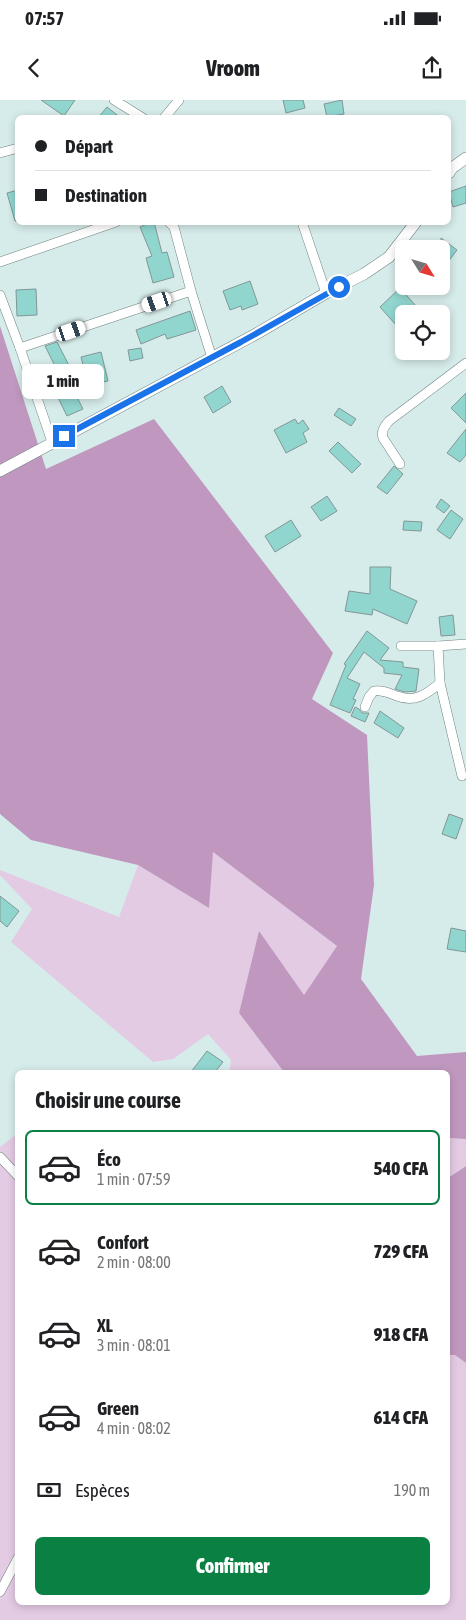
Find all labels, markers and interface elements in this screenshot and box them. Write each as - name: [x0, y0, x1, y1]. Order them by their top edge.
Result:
- text: 07:57: [25, 7, 64, 29]
- icon: back: [20, 54, 48, 82]
- icon: share: [418, 54, 446, 82]
- text: Vroom: [206, 55, 260, 81]
- text: Départ: [65, 135, 113, 157]
- text: Destination: [65, 184, 147, 206]
- north arrow: [395, 240, 450, 295]
- map controls: [395, 240, 450, 360]
- route start: [328, 276, 350, 298]
- car: [140, 290, 173, 314]
- button: locate: [395, 305, 450, 360]
- car: [54, 319, 87, 343]
- callout: 1 min: [23, 364, 105, 398]
- text: 1 min: [47, 372, 79, 390]
- route end: [53, 425, 75, 447]
- text: Choisir une course: [35, 1087, 181, 1113]
- icon: car: [37, 1145, 82, 1190]
- text: Éco: [97, 1148, 121, 1170]
- text: 540 CFA: [373, 1157, 428, 1179]
- text: 1 min · 07:59: [97, 1170, 170, 1188]
- icon: car: [37, 1228, 82, 1273]
- text: Confort: [97, 1231, 149, 1253]
- text: 729 CFA: [373, 1240, 428, 1262]
- text: 2 min · 08:00: [97, 1253, 171, 1271]
- icon: car: [37, 1311, 82, 1356]
- text: XL: [97, 1314, 113, 1336]
- text: 918 CFA: [373, 1323, 428, 1345]
- text: 3 min · 08:01: [97, 1336, 171, 1354]
- icon: car: [37, 1394, 82, 1439]
- text: Green: [97, 1397, 139, 1419]
- text: 614 CFA: [373, 1406, 428, 1428]
- text: 4 min · 08:02: [97, 1419, 171, 1437]
- icon: cash: [35, 1476, 63, 1504]
- text: Espèces: [75, 1479, 130, 1501]
- text: 190 m: [394, 1481, 430, 1499]
- button: Confirmer: [35, 1537, 430, 1595]

